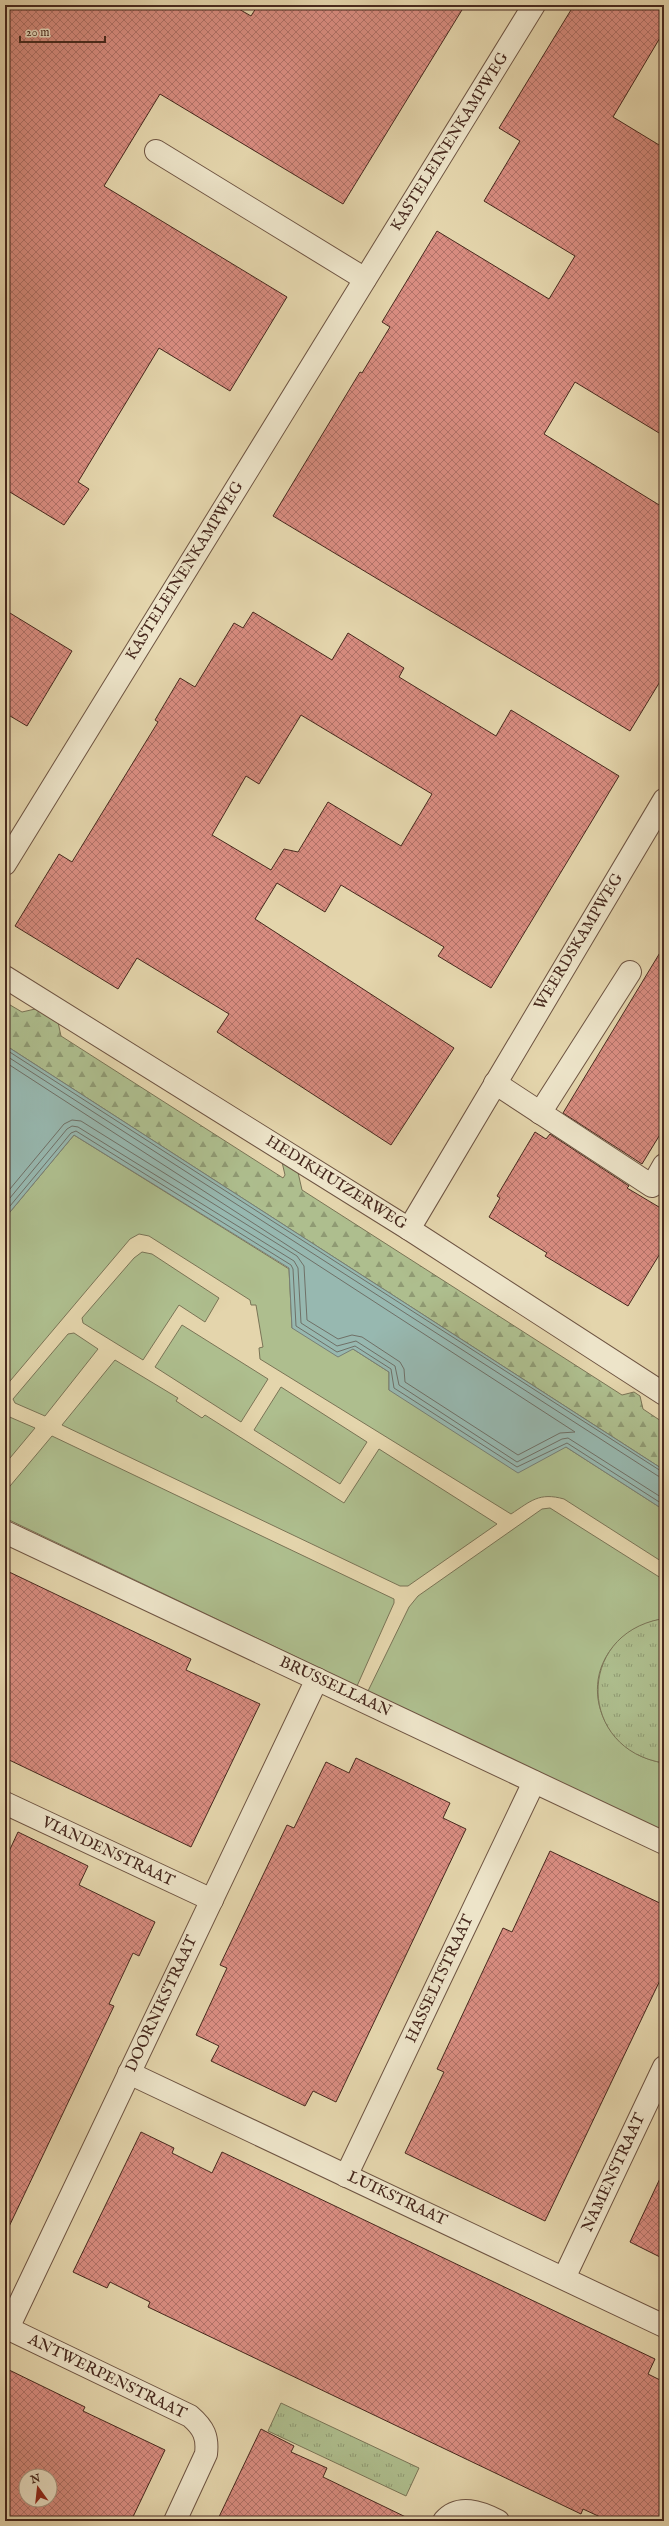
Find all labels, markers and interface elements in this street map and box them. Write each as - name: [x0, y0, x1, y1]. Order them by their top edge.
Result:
- scale bar: [20, 18, 105, 44]
- text: 20 m: [26, 25, 49, 40]
- street label: KASTELEINENKAMPWEG: [387, 49, 514, 235]
- street label: KASTELEINENKAMPWEG: [122, 478, 249, 664]
- street label: WEERDSKAMPWEG: [530, 870, 628, 1014]
- street label: HEDIKHUIZERWEG: [262, 1131, 411, 1235]
- street label: BRUSSELLAAN: [276, 1652, 394, 1722]
- street label: VIANDENSTRAAT: [38, 1812, 178, 1892]
- street label: HASSELTSTRAAT: [402, 1911, 479, 2046]
- street label: DOORNIKSTRAAT: [122, 1932, 203, 2075]
- street label: NAMENSTRAAT: [578, 2110, 650, 2236]
- street label: LUIKSTRAAT: [344, 2167, 450, 2231]
- street label: ANTWERPENSTRAAT: [24, 2329, 190, 2424]
- north arrow: [18, 2468, 58, 2508]
- text: N: [28, 2471, 43, 2488]

